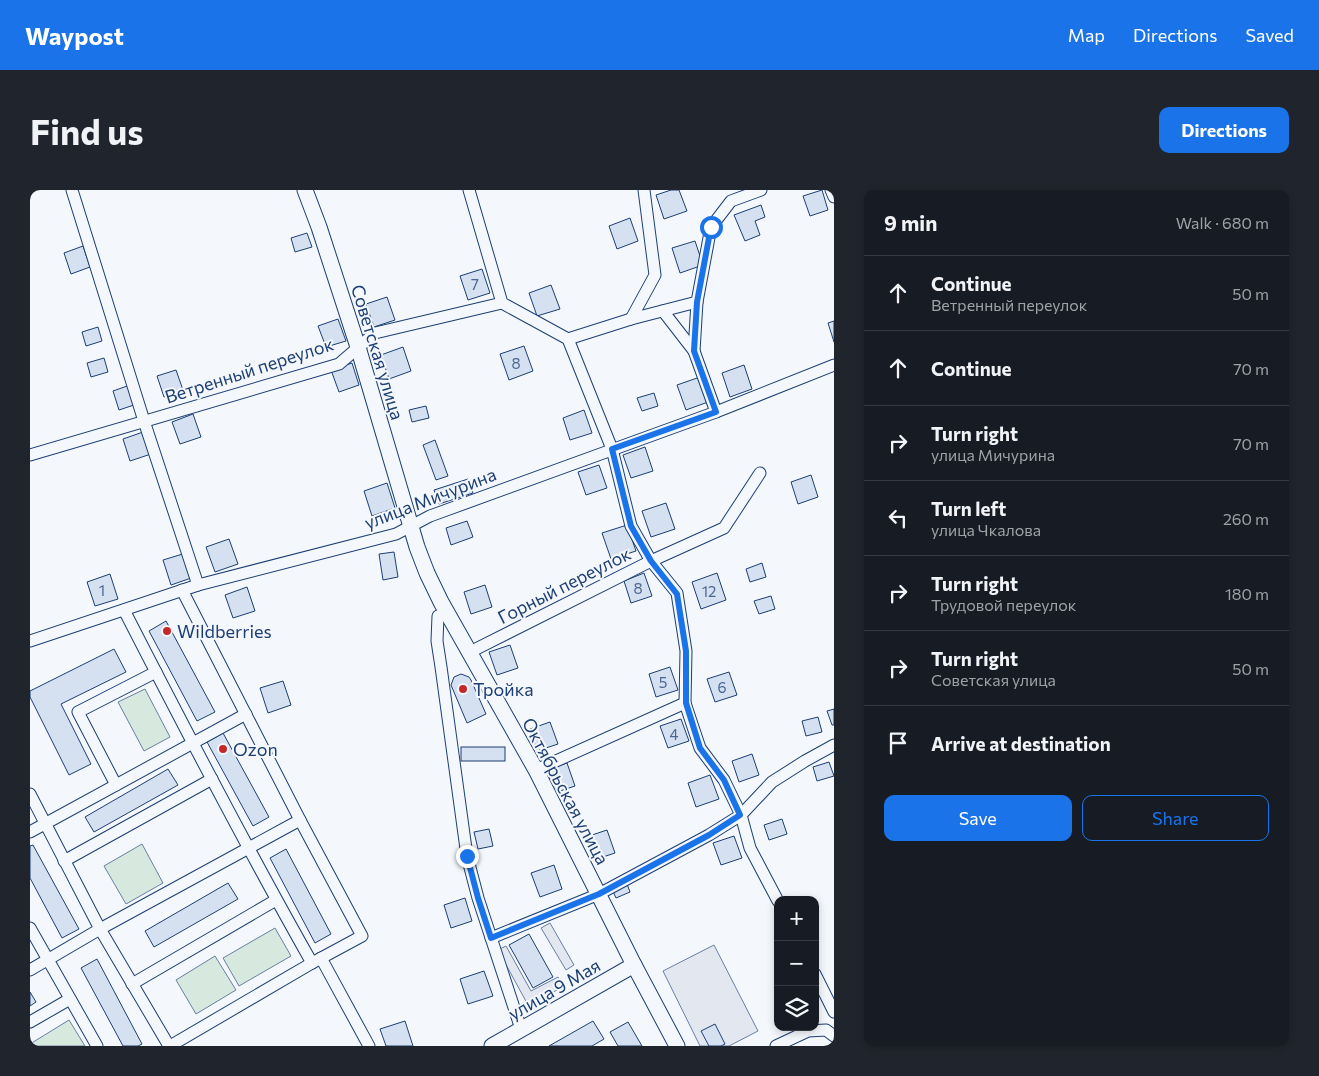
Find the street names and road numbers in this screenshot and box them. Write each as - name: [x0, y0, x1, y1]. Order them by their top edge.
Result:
- street label: Советская улица: [347, 282, 409, 422]
- street label: Ветренный переулок: [162, 332, 336, 408]
- street label: улица Мичурина: [361, 463, 499, 533]
- street label: Горный переулок: [494, 542, 634, 628]
- street label: Октябрьская улица: [518, 714, 614, 868]
- street label: улица 9 Мая: [504, 954, 604, 1024]

